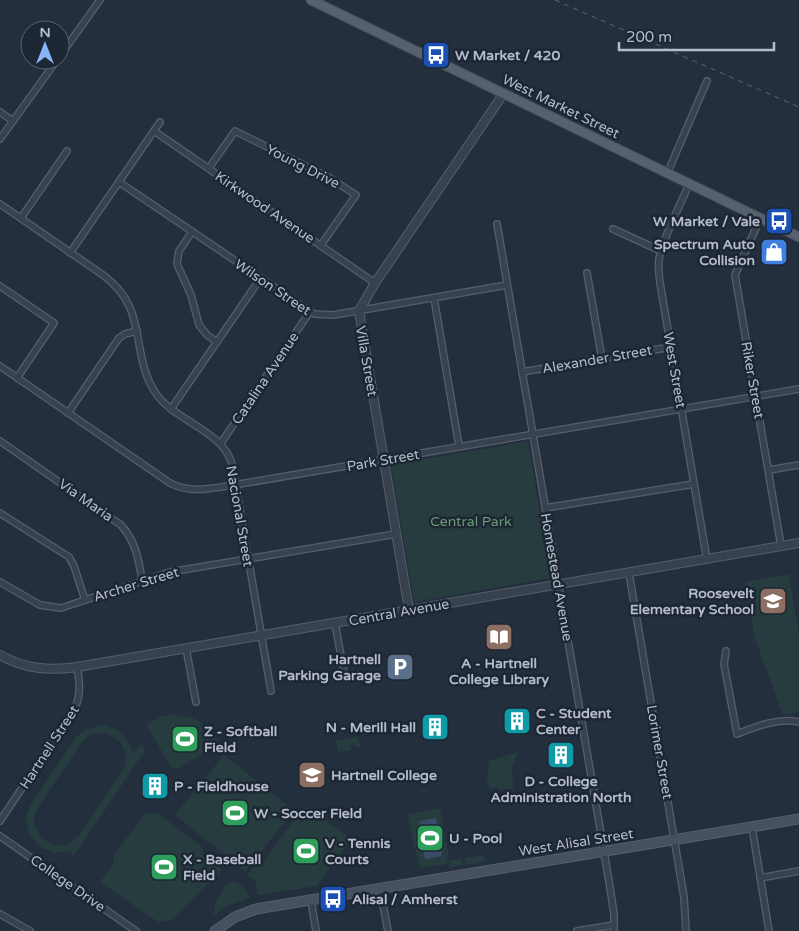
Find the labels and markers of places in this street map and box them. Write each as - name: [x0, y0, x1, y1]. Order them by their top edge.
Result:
- bus stop icon: W Market / 420: [421, 40, 451, 70]
- place label: W Market / 420: [455, 47, 560, 64]
- bus stop icon: W Market / Vale: [764, 206, 794, 236]
- place label: W Market / Vale: [653, 213, 760, 230]
- place label: Spectrum Auto Collision: [654, 236, 755, 269]
- shop icon: Spectrum Auto Collision: [759, 237, 789, 267]
- place label: Roosevelt Elementary School: [630, 585, 755, 618]
- school or university icon: Roosevelt Elementary School: [758, 586, 788, 616]
- library icon: A - Hartnell College Library: [484, 622, 514, 652]
- place label: Hartnell Parking Garage: [278, 651, 381, 684]
- parking icon: Hartnell Parking Garage: [385, 652, 415, 682]
- place label: A - Hartnell College Library: [449, 655, 549, 688]
- place label: C - Student Center: [536, 705, 612, 738]
- building icon: C - Student Center: [502, 706, 532, 736]
- building icon: N - Merill Hall: [420, 712, 450, 742]
- place label: N - Merill Hall: [326, 719, 416, 736]
- place label: Z - Softball Field: [204, 723, 277, 756]
- sports icon: Z - Softball Field: [170, 724, 200, 754]
- building icon: D - College Administration North: [546, 740, 576, 770]
- school or university icon: Hartnell College: [297, 760, 327, 790]
- place label: Hartnell College: [331, 767, 437, 784]
- building icon: P - Fieldhouse: [140, 771, 170, 801]
- place label: D - College Administration North: [491, 773, 631, 806]
- place label: P - Fieldhouse: [174, 778, 269, 795]
- sports icon: W - Soccer Field: [220, 798, 250, 828]
- place label: W - Soccer Field: [254, 805, 362, 822]
- sports icon: U - Pool: [415, 823, 445, 853]
- place label: U - Pool: [449, 830, 502, 847]
- place label: V - Tennis Courts: [325, 835, 391, 868]
- sports icon: V - Tennis Courts: [291, 836, 321, 866]
- place label: X - Baseball Field: [183, 851, 261, 884]
- sports icon: X - Baseball Field: [149, 852, 179, 882]
- bus stop icon: Alisal / Amherst: [318, 884, 348, 914]
- place label: Alisal / Amherst: [352, 891, 459, 908]

